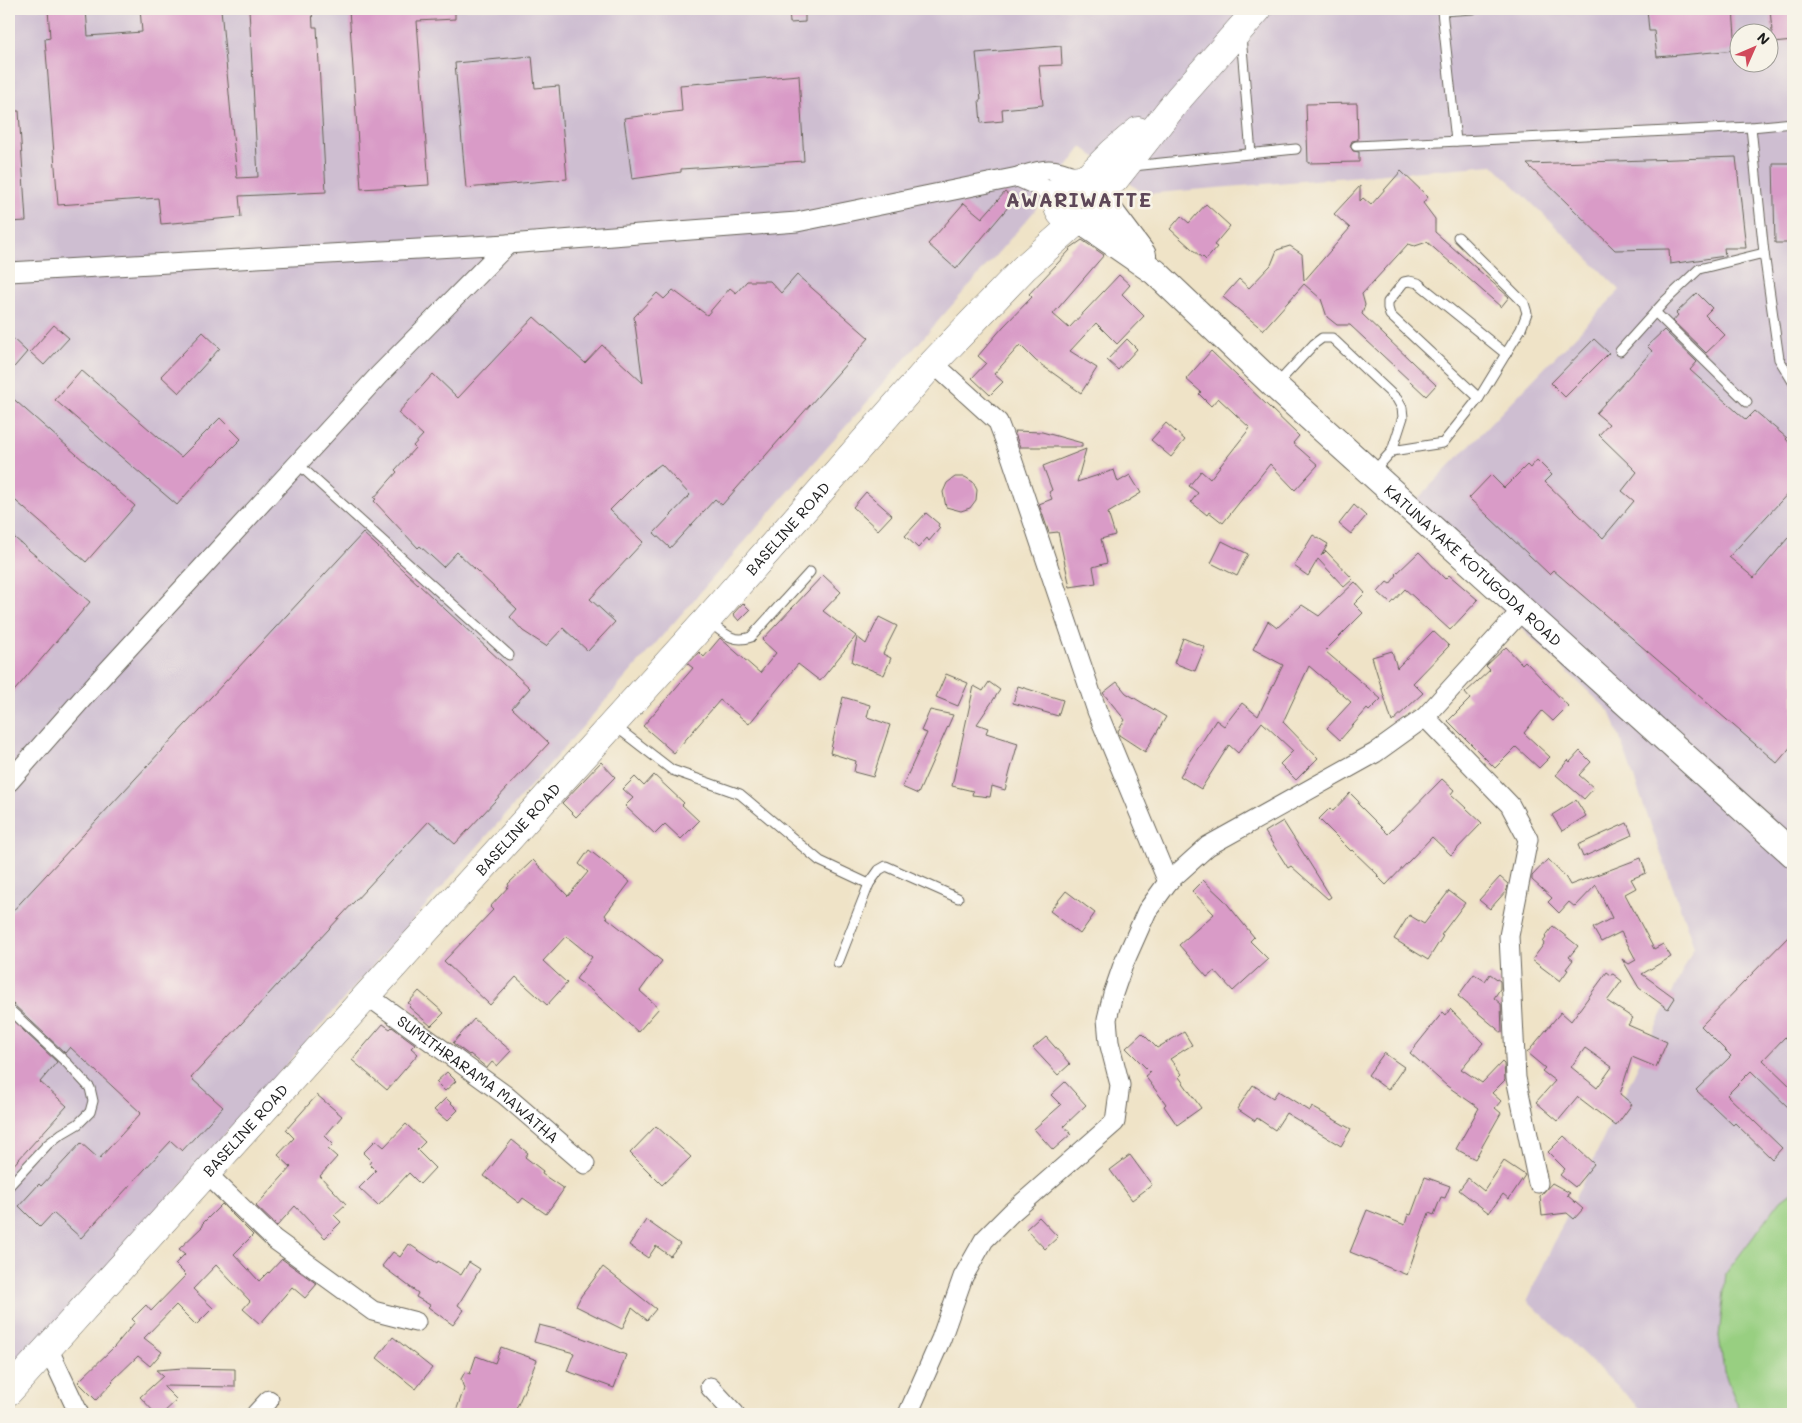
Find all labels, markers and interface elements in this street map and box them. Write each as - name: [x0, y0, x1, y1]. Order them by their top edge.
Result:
- north arrow: [1730, 22, 1780, 72]
- text: N: [1753, 28, 1774, 49]
- district label: AWARIWATTE: [1006, 186, 1152, 212]
- street label: BASELINE ROAD: [741, 477, 834, 579]
- street label: KATUNAYAKE KOTUGODA ROAD: [1380, 480, 1566, 650]
- street label: BASELINE ROAD: [471, 779, 565, 879]
- street label: SUMITHRARAMA MAWATHA: [393, 1011, 563, 1147]
- street label: BASELINE ROAD: [198, 1080, 292, 1180]

